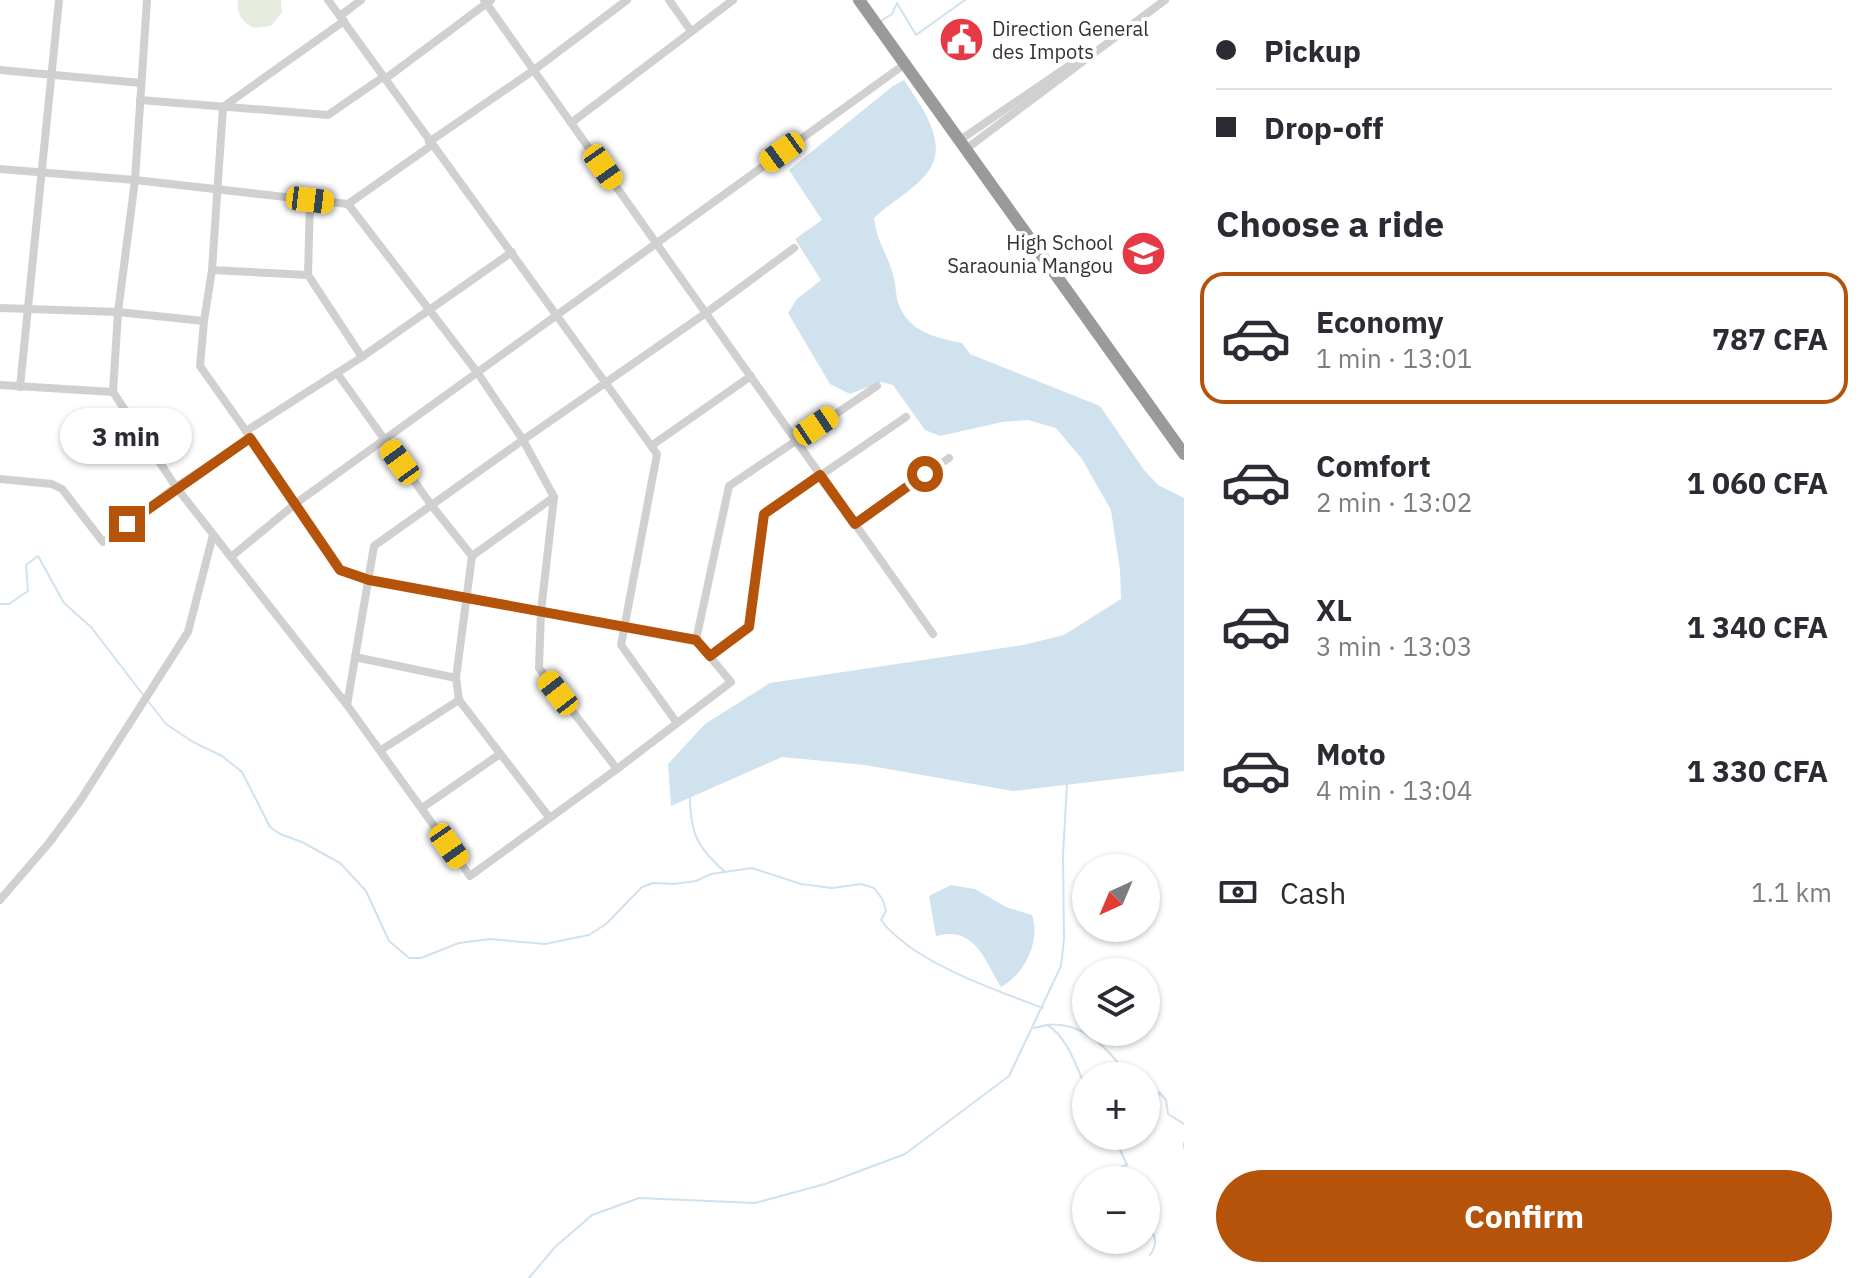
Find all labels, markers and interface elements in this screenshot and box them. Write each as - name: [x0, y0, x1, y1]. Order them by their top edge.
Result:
- place label: Direction General des Impots: [992, 15, 1149, 65]
- public building icon: Direction General des Impots: [937, 16, 985, 64]
- text: Pickup: [1264, 31, 1361, 70]
- text: Drop-off: [1264, 108, 1383, 147]
- car: [756, 128, 808, 176]
- car: [579, 140, 627, 194]
- car: [285, 185, 335, 215]
- text: Choose a ride: [1216, 200, 1444, 247]
- place label: High School Saraounia Mangou: [947, 229, 1113, 279]
- school or university icon: High School Saraounia Mangou: [1120, 230, 1168, 278]
- icon: car: [1220, 302, 1292, 374]
- text: Economy: [1316, 302, 1444, 341]
- text: 787 CFA: [1712, 319, 1828, 358]
- text: 1 min · 13:01: [1316, 341, 1472, 375]
- car: [789, 403, 843, 449]
- callout: 3 min: [61, 408, 193, 464]
- text: 3 min: [92, 419, 160, 453]
- car: [376, 436, 424, 488]
- icon: car: [1220, 446, 1292, 518]
- text: Comfort: [1316, 446, 1431, 485]
- route start: [907, 456, 943, 492]
- text: 1 060 CFA: [1687, 463, 1828, 502]
- text: 2 min · 13:02: [1316, 485, 1472, 519]
- route end: [109, 506, 145, 542]
- icon: car: [1220, 590, 1292, 662]
- text: XL: [1316, 590, 1352, 629]
- text: 1 340 CFA: [1687, 607, 1828, 646]
- text: 3 min · 13:03: [1316, 629, 1472, 663]
- car: [534, 667, 582, 719]
- icon: car: [1220, 734, 1292, 806]
- text: Moto: [1316, 734, 1386, 773]
- text: 1 330 CFA: [1687, 751, 1828, 790]
- text: 4 min · 13:04: [1316, 773, 1472, 807]
- car: [425, 819, 473, 873]
- north arrow: [1072, 854, 1160, 942]
- map controls: [1072, 854, 1160, 1254]
- icon: cash: [1216, 870, 1260, 914]
- text: Cash: [1280, 873, 1346, 912]
- text: 1.1 km: [1751, 875, 1832, 909]
- button: layers: [1072, 958, 1160, 1046]
- button: +: [1072, 1062, 1160, 1150]
- button: −: [1072, 1166, 1160, 1254]
- button: Confirm: [1216, 1170, 1832, 1262]

